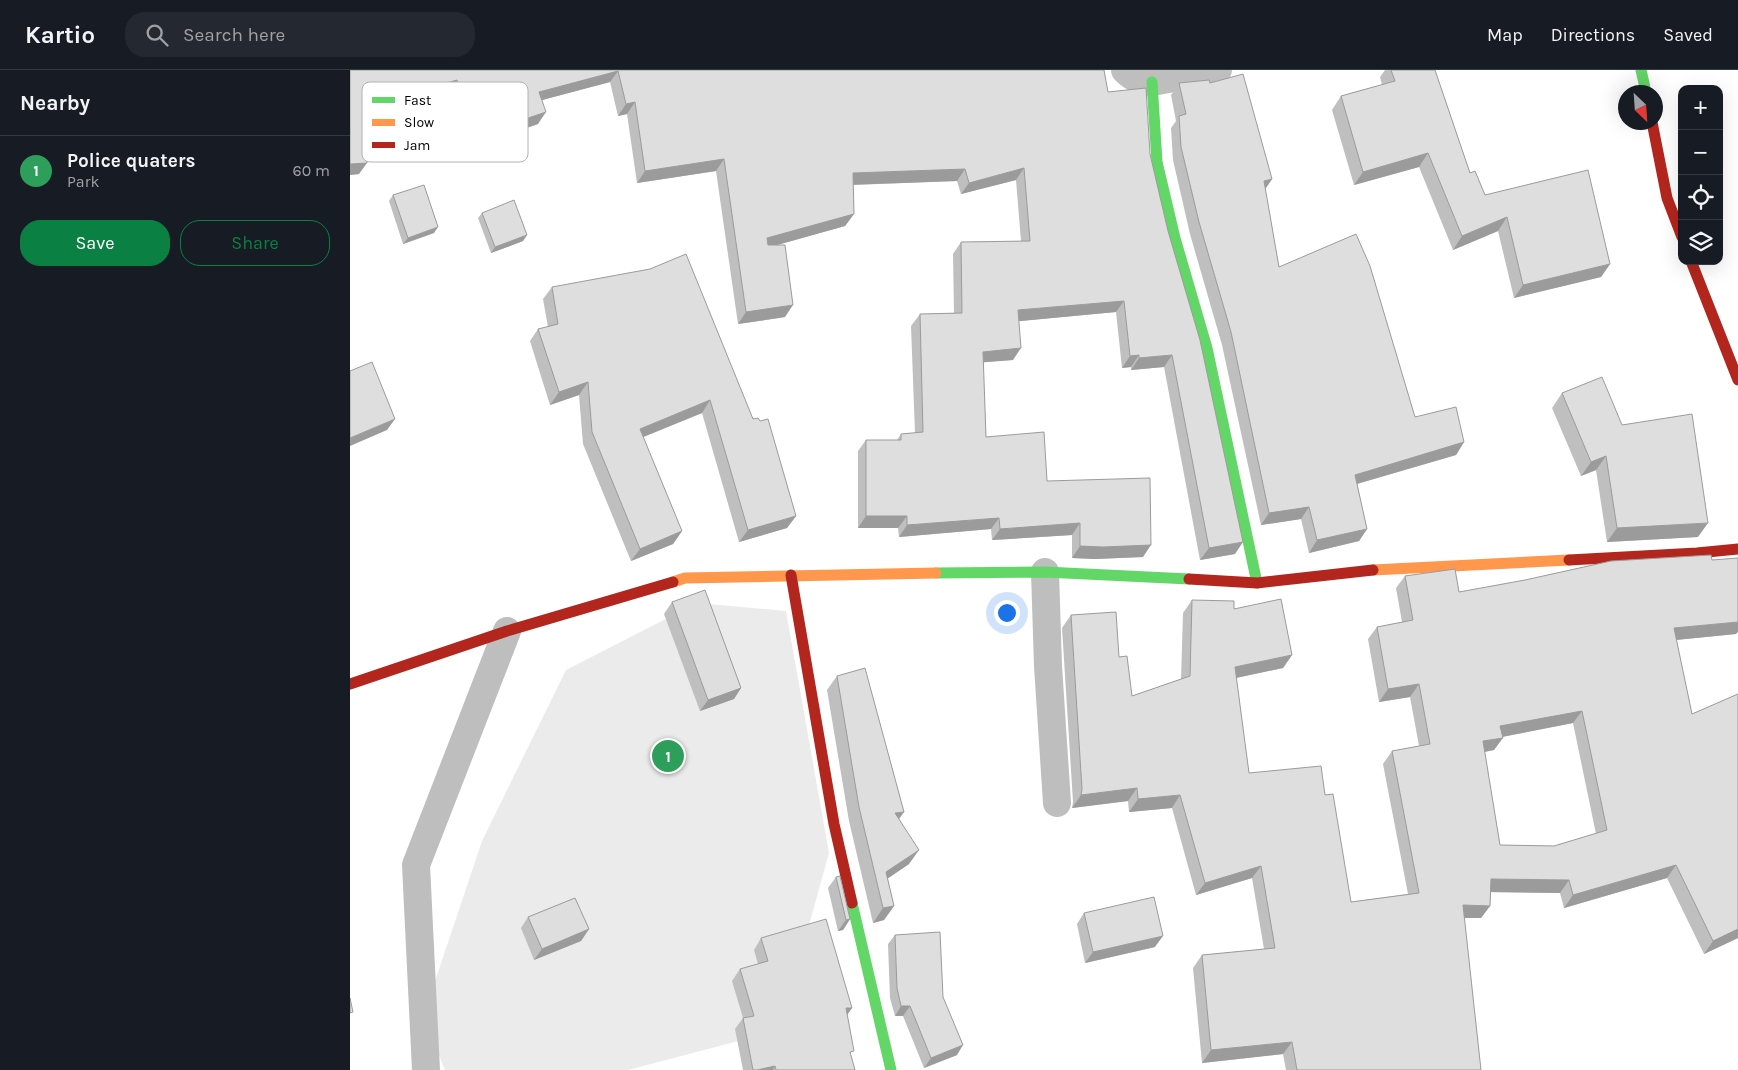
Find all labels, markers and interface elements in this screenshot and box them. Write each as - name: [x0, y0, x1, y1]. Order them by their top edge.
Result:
- search box: [125, 12, 475, 57]
- text: Kartio: [25, 21, 95, 49]
- icon: search: [143, 21, 171, 49]
- text: Search here: [183, 24, 285, 46]
- text: Map: [1487, 24, 1523, 46]
- text: Directions: [1551, 24, 1635, 46]
- text: Saved: [1663, 24, 1713, 46]
- legend: [362, 82, 528, 162]
- north arrow: [1618, 85, 1663, 130]
- map controls: [1678, 85, 1723, 265]
- button: +: [1678, 85, 1723, 130]
- text: Nearby: [20, 91, 90, 115]
- text: Fast: [404, 92, 431, 109]
- text: Slow: [404, 114, 434, 131]
- button: −: [1678, 130, 1723, 175]
- text: Jam: [404, 137, 430, 154]
- text: Police quaters: [67, 150, 195, 172]
- text: 1: [33, 161, 39, 180]
- text: 60 m: [293, 161, 330, 180]
- text: Park: [67, 172, 99, 191]
- button: locate: [1678, 175, 1723, 220]
- button: Save: [20, 220, 170, 266]
- button: Share: [180, 220, 330, 266]
- button: layers: [1678, 220, 1723, 265]
- your location: [994, 600, 1020, 626]
- pin: 1: [652, 737, 684, 775]

